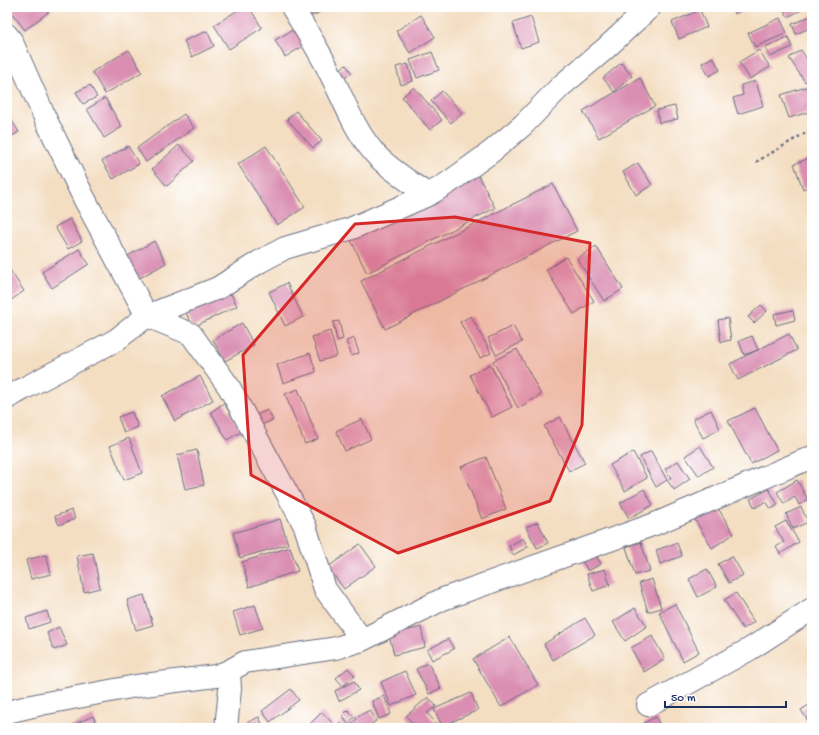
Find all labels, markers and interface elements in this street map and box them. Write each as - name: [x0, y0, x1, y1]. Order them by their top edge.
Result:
- scale bar: [665, 683, 786, 709]
- text: 50 m: [671, 692, 696, 706]

